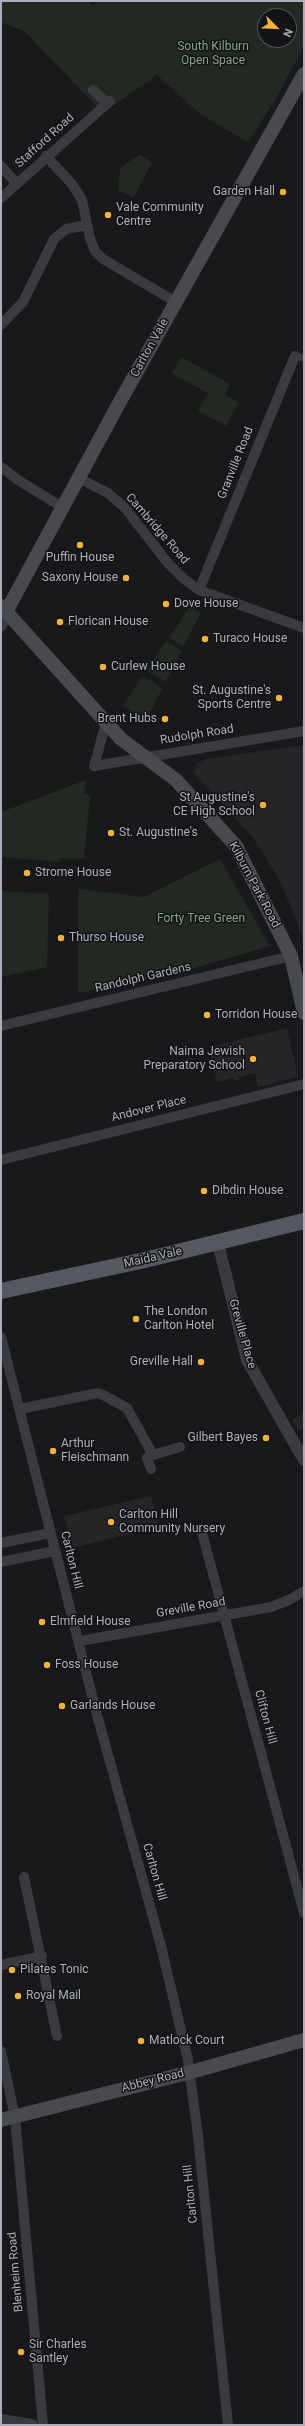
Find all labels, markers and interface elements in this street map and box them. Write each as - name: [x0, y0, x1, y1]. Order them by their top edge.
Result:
- north arrow: [257, 8, 297, 48]
- text: N: [280, 26, 295, 39]
- park label: South Kilburn Open Space: [177, 40, 249, 68]
- street label: Stafford Road: [13, 111, 77, 171]
- place label: Garden Hall: [213, 185, 275, 199]
- marker: Garden Hall: [278, 187, 288, 197]
- place label: Vale Community Centre: [116, 201, 204, 229]
- marker: Vale Community Centre: [103, 210, 113, 220]
- street label: Carlton Vale: [128, 316, 172, 380]
- street label: Granville Road: [215, 425, 257, 501]
- street label: Cambridge Road: [122, 491, 192, 567]
- marker: Puffin House: [75, 540, 85, 550]
- place label: Puffin House: [46, 551, 114, 565]
- place label: Saxony House: [42, 571, 118, 585]
- marker: Saxony House: [121, 573, 131, 583]
- place label: Dove House: [174, 597, 238, 611]
- marker: Dove House: [161, 599, 171, 609]
- place label: Florican House: [68, 615, 148, 629]
- marker: Florican House: [55, 617, 65, 627]
- place label: Turaco House: [213, 632, 287, 646]
- marker: Turaco House: [200, 634, 210, 644]
- place label: Curlew House: [111, 660, 185, 674]
- marker: Curlew House: [98, 662, 108, 672]
- place label: St. Augustine's Sports Centre: [192, 684, 271, 712]
- marker: St. Augustine's Sports Centre: [274, 693, 284, 703]
- place label: Brent Hubs: [98, 712, 157, 726]
- marker: Brent Hubs: [160, 714, 170, 724]
- street label: Rudolph Road: [159, 722, 235, 748]
- place label: St Augustine's CE High School: [173, 791, 255, 819]
- marker: St Augustine's CE High School: [258, 800, 268, 810]
- place label: St. Augustine's: [119, 826, 198, 840]
- marker: St. Augustine's: [106, 828, 116, 838]
- street label: Kilburn Park Road: [225, 840, 283, 930]
- place label: Strome House: [35, 866, 111, 880]
- marker: Strome House: [22, 868, 32, 878]
- park label: Forty Tree Green: [157, 912, 245, 926]
- place label: Thurso House: [69, 931, 144, 945]
- marker: Thurso House: [56, 933, 66, 943]
- street label: Randolph Gardens: [94, 960, 192, 996]
- place label: Torridon House: [215, 1008, 297, 1022]
- marker: Torridon House: [202, 1010, 212, 1020]
- place label: Naima Jewish Preparatory School: [143, 1045, 245, 1073]
- marker: Naima Jewish Preparatory School: [248, 1054, 258, 1064]
- street label: Andover Place: [110, 1093, 188, 1125]
- place label: Dibdin House: [212, 1184, 283, 1198]
- marker: Dibdin House: [199, 1186, 209, 1196]
- street label: Maida Vale: [122, 1244, 184, 1272]
- street label: Greville Place: [225, 1297, 259, 1371]
- place label: The London Carlton Hotel: [144, 1305, 214, 1333]
- marker: The London Carlton Hotel: [131, 1314, 141, 1324]
- place label: Greville Hall: [130, 1355, 193, 1369]
- marker: Greville Hall: [196, 1357, 206, 1367]
- place label: Gilbert Bayes: [188, 1431, 258, 1445]
- marker: Gilbert Bayes: [261, 1433, 271, 1443]
- place label: Arthur Fleischmann: [61, 1437, 129, 1465]
- marker: Arthur Fleischmann: [48, 1446, 58, 1456]
- place label: Carlton Hill Community Nursery: [119, 1508, 225, 1536]
- marker: Carlton Hill Community Nursery: [106, 1517, 116, 1527]
- street label: Carlton Hill: [57, 1530, 85, 1590]
- street label: Greville Road: [155, 1595, 227, 1621]
- place label: Elmfield House: [50, 1615, 131, 1629]
- marker: Elmfield House: [37, 1617, 47, 1627]
- place label: Foss House: [55, 1658, 118, 1672]
- marker: Foss House: [42, 1660, 52, 1670]
- street label: Clifton Hill: [251, 1688, 279, 1746]
- place label: Garlands House: [70, 1699, 155, 1713]
- marker: Garlands House: [57, 1701, 67, 1711]
- street label: Carlton Hill: [139, 1842, 169, 1902]
- place label: Pilates Tonic: [20, 1963, 89, 1977]
- marker: Pilates Tonic: [7, 1965, 17, 1975]
- place label: Royal Mail: [26, 1989, 81, 2003]
- marker: Royal Mail: [13, 1991, 23, 2001]
- place label: Matlock Court: [149, 2034, 225, 2048]
- marker: Matlock Court: [136, 2036, 146, 2046]
- street label: Abbey Road: [120, 2066, 186, 2096]
- street label: Carlton Hill: [181, 2164, 201, 2224]
- street label: Blenheim Road: [5, 2231, 27, 2313]
- place label: Sir Charles Santley: [29, 2338, 87, 2366]
- marker: Sir Charles Santley: [16, 2347, 26, 2357]

